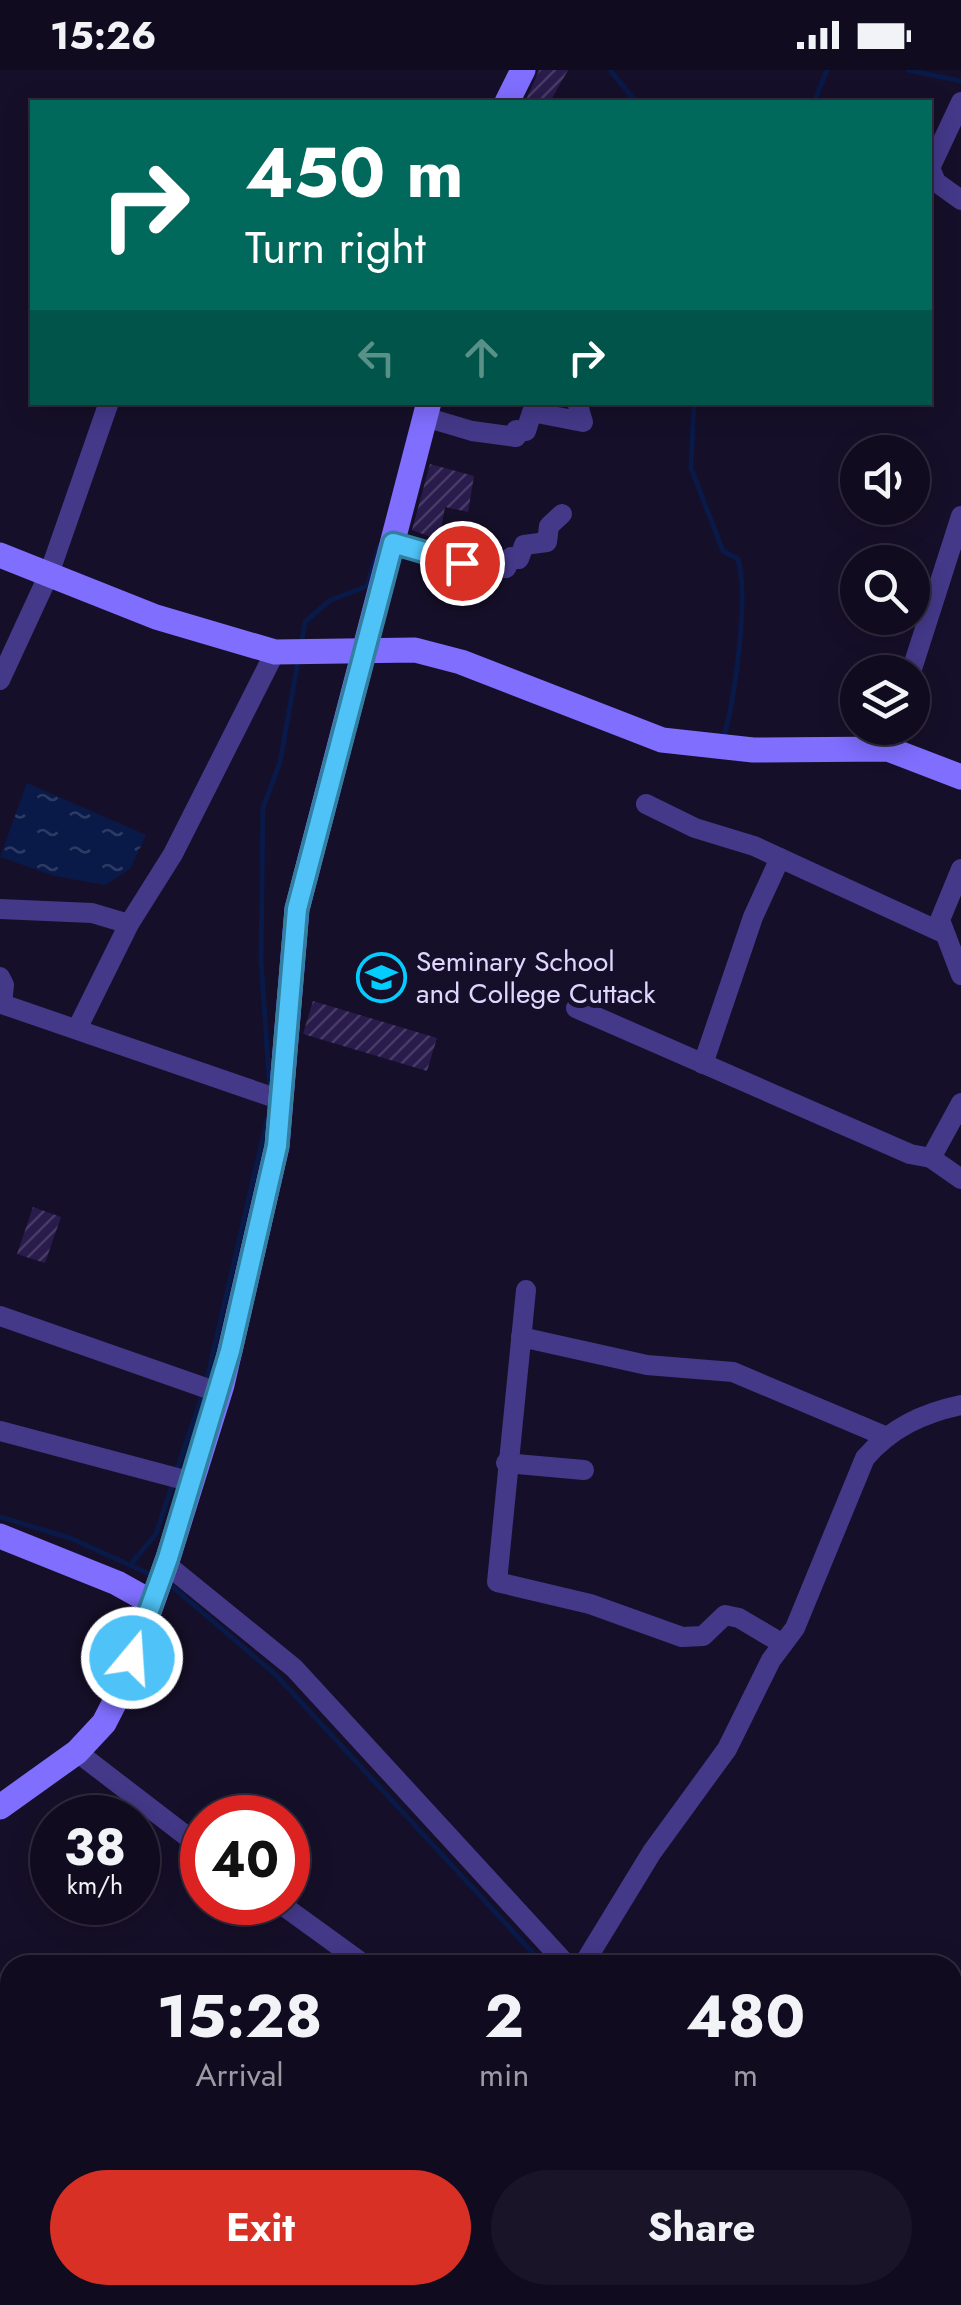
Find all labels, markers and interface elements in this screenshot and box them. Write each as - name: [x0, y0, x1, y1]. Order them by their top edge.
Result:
- text: 15:26: [50, 8, 156, 63]
- text: 450 m: [245, 122, 464, 223]
- icon: right: [80, 140, 210, 270]
- text: Turn right: [245, 215, 426, 280]
- icon: left: [349, 330, 404, 385]
- icon: ahead: [454, 330, 509, 385]
- icon: right: [559, 330, 614, 385]
- map controls: [840, 435, 930, 745]
- button: sound: [840, 435, 930, 525]
- pin: [420, 521, 505, 606]
- icon: arrive: [435, 536, 490, 591]
- button: search: [840, 545, 930, 635]
- button: layers: [840, 655, 930, 745]
- place label: Seminary School and College Cuttack: [416, 941, 656, 1014]
- school or university icon: Seminary School and College Cuttack: [355, 951, 407, 1003]
- position arrow: [80, 1606, 184, 1710]
- speed limit sign: 40: [180, 1795, 310, 1925]
- text: 38: [64, 1811, 126, 1884]
- text: km/h: [67, 1867, 123, 1903]
- text: 15:28: [157, 1973, 322, 2060]
- text: 2: [484, 1973, 524, 2060]
- text: 480: [686, 1973, 805, 2060]
- text: Arrival: [195, 2052, 284, 2098]
- text: min: [479, 2052, 529, 2098]
- text: m: [733, 2052, 758, 2098]
- button: Exit: [50, 2170, 471, 2285]
- button: Share: [491, 2170, 912, 2285]

